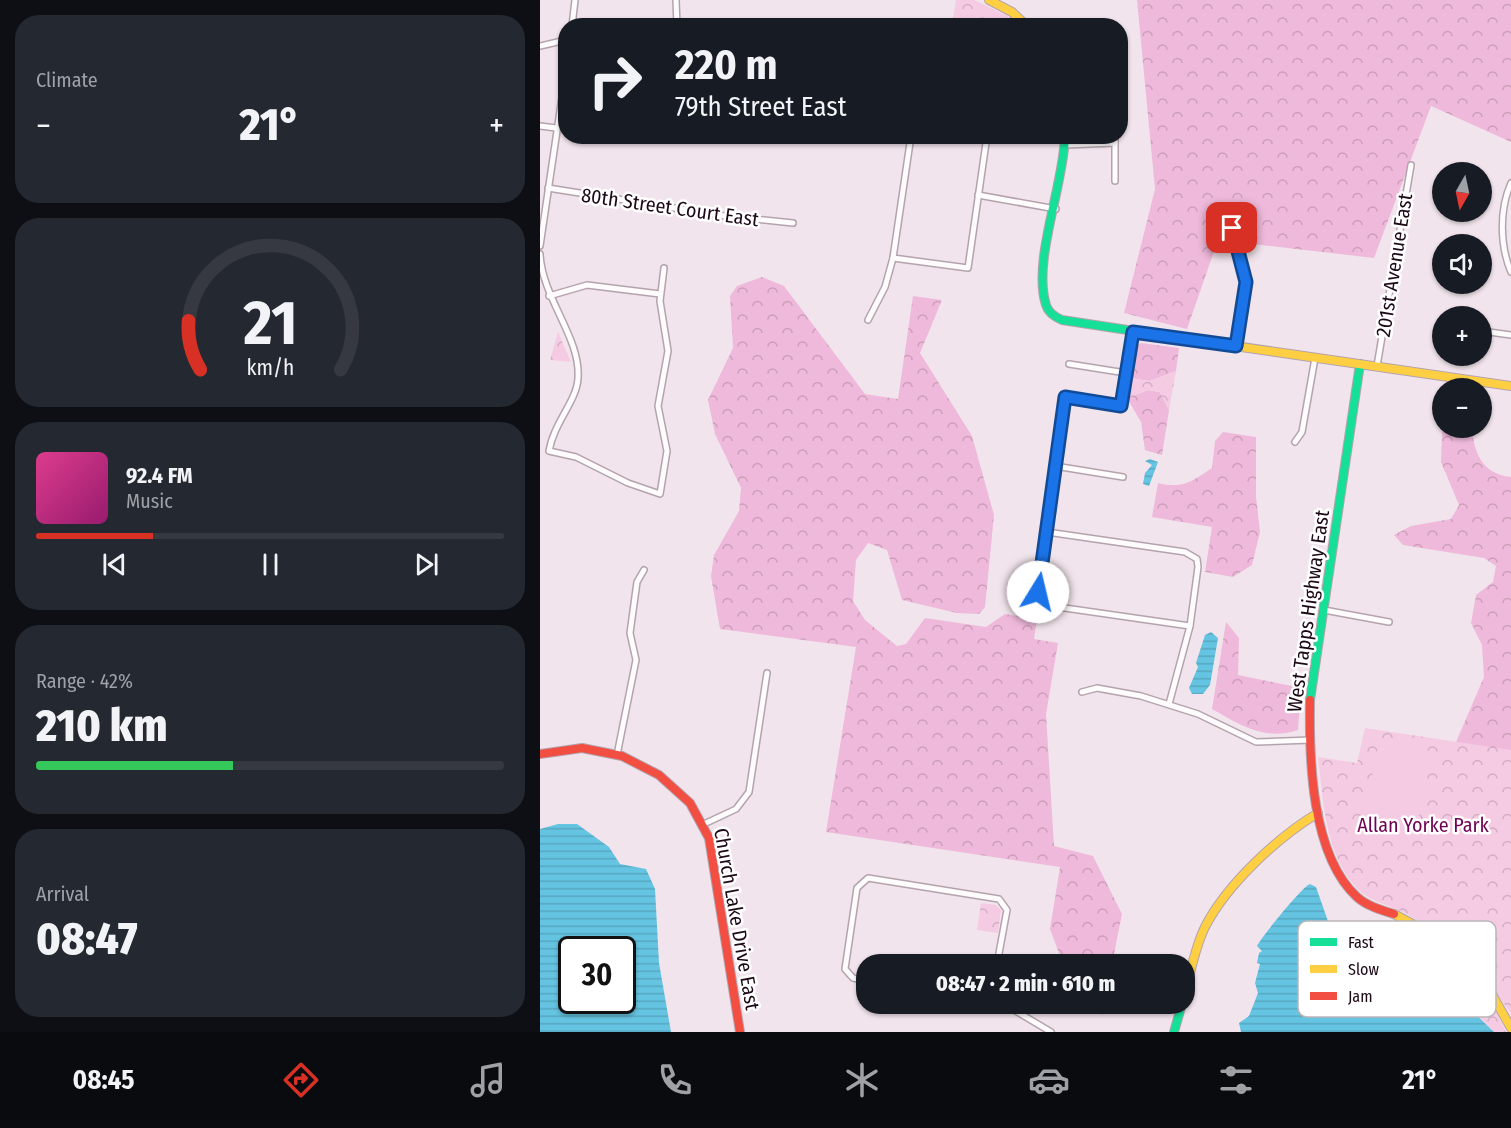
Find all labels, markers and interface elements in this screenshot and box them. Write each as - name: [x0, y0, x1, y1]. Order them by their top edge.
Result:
- text: 220 m: [675, 40, 778, 90]
- icon: right: [576, 42, 654, 120]
- text: Climate: [36, 68, 98, 92]
- text: 79th Street East: [675, 91, 847, 123]
- text: 21°: [239, 98, 300, 152]
- text: −: [36, 106, 51, 146]
- text: +: [489, 106, 504, 146]
- north arrow: [1432, 162, 1492, 222]
- map controls: [1432, 162, 1492, 438]
- street label: 80th Street Court East: [580, 183, 761, 231]
- street label: 201st Avenue East: [1371, 191, 1417, 338]
- pin: [1206, 202, 1257, 253]
- icon: arrive: [1215, 211, 1248, 244]
- button: sound: [1432, 234, 1492, 294]
- text: 21: [242, 286, 297, 361]
- button: +: [1432, 306, 1492, 366]
- text: km/h: [246, 355, 294, 381]
- button: −: [1432, 378, 1492, 438]
- text: 92.4 FM: [126, 462, 193, 489]
- text: Music: [126, 489, 173, 513]
- street label: West Tapps Highway East: [1282, 508, 1334, 714]
- icon: previous: [98, 548, 131, 581]
- icon: pause: [254, 548, 287, 581]
- icon: next: [410, 548, 443, 581]
- position arrow: [1006, 560, 1070, 624]
- text: Range · 42%: [36, 669, 133, 693]
- text: 210 km: [36, 699, 168, 753]
- park label: Allan Yorke Park: [1357, 813, 1489, 837]
- street label: Church Lake Drive East: [709, 826, 765, 1012]
- text: Arrival: [36, 882, 89, 906]
- text: 08:47: [36, 912, 137, 966]
- legend: [1298, 921, 1496, 1017]
- text: Fast: [1348, 933, 1375, 952]
- speed limit sign: 30: [558, 936, 636, 1014]
- text: Slow: [1348, 960, 1379, 979]
- text: 08:47 · 2 min · 610 m: [936, 970, 1115, 997]
- text: Jam: [1348, 987, 1373, 1006]
- icon: directions: [280, 1059, 322, 1101]
- icon: music: [467, 1059, 509, 1101]
- icon: phone: [654, 1059, 696, 1101]
- icon: climate: [841, 1059, 883, 1101]
- icon: car: [1028, 1059, 1070, 1101]
- icon: filters: [1215, 1059, 1257, 1101]
- text: 08:45: [73, 1064, 134, 1096]
- text: 21°: [1402, 1064, 1438, 1096]

